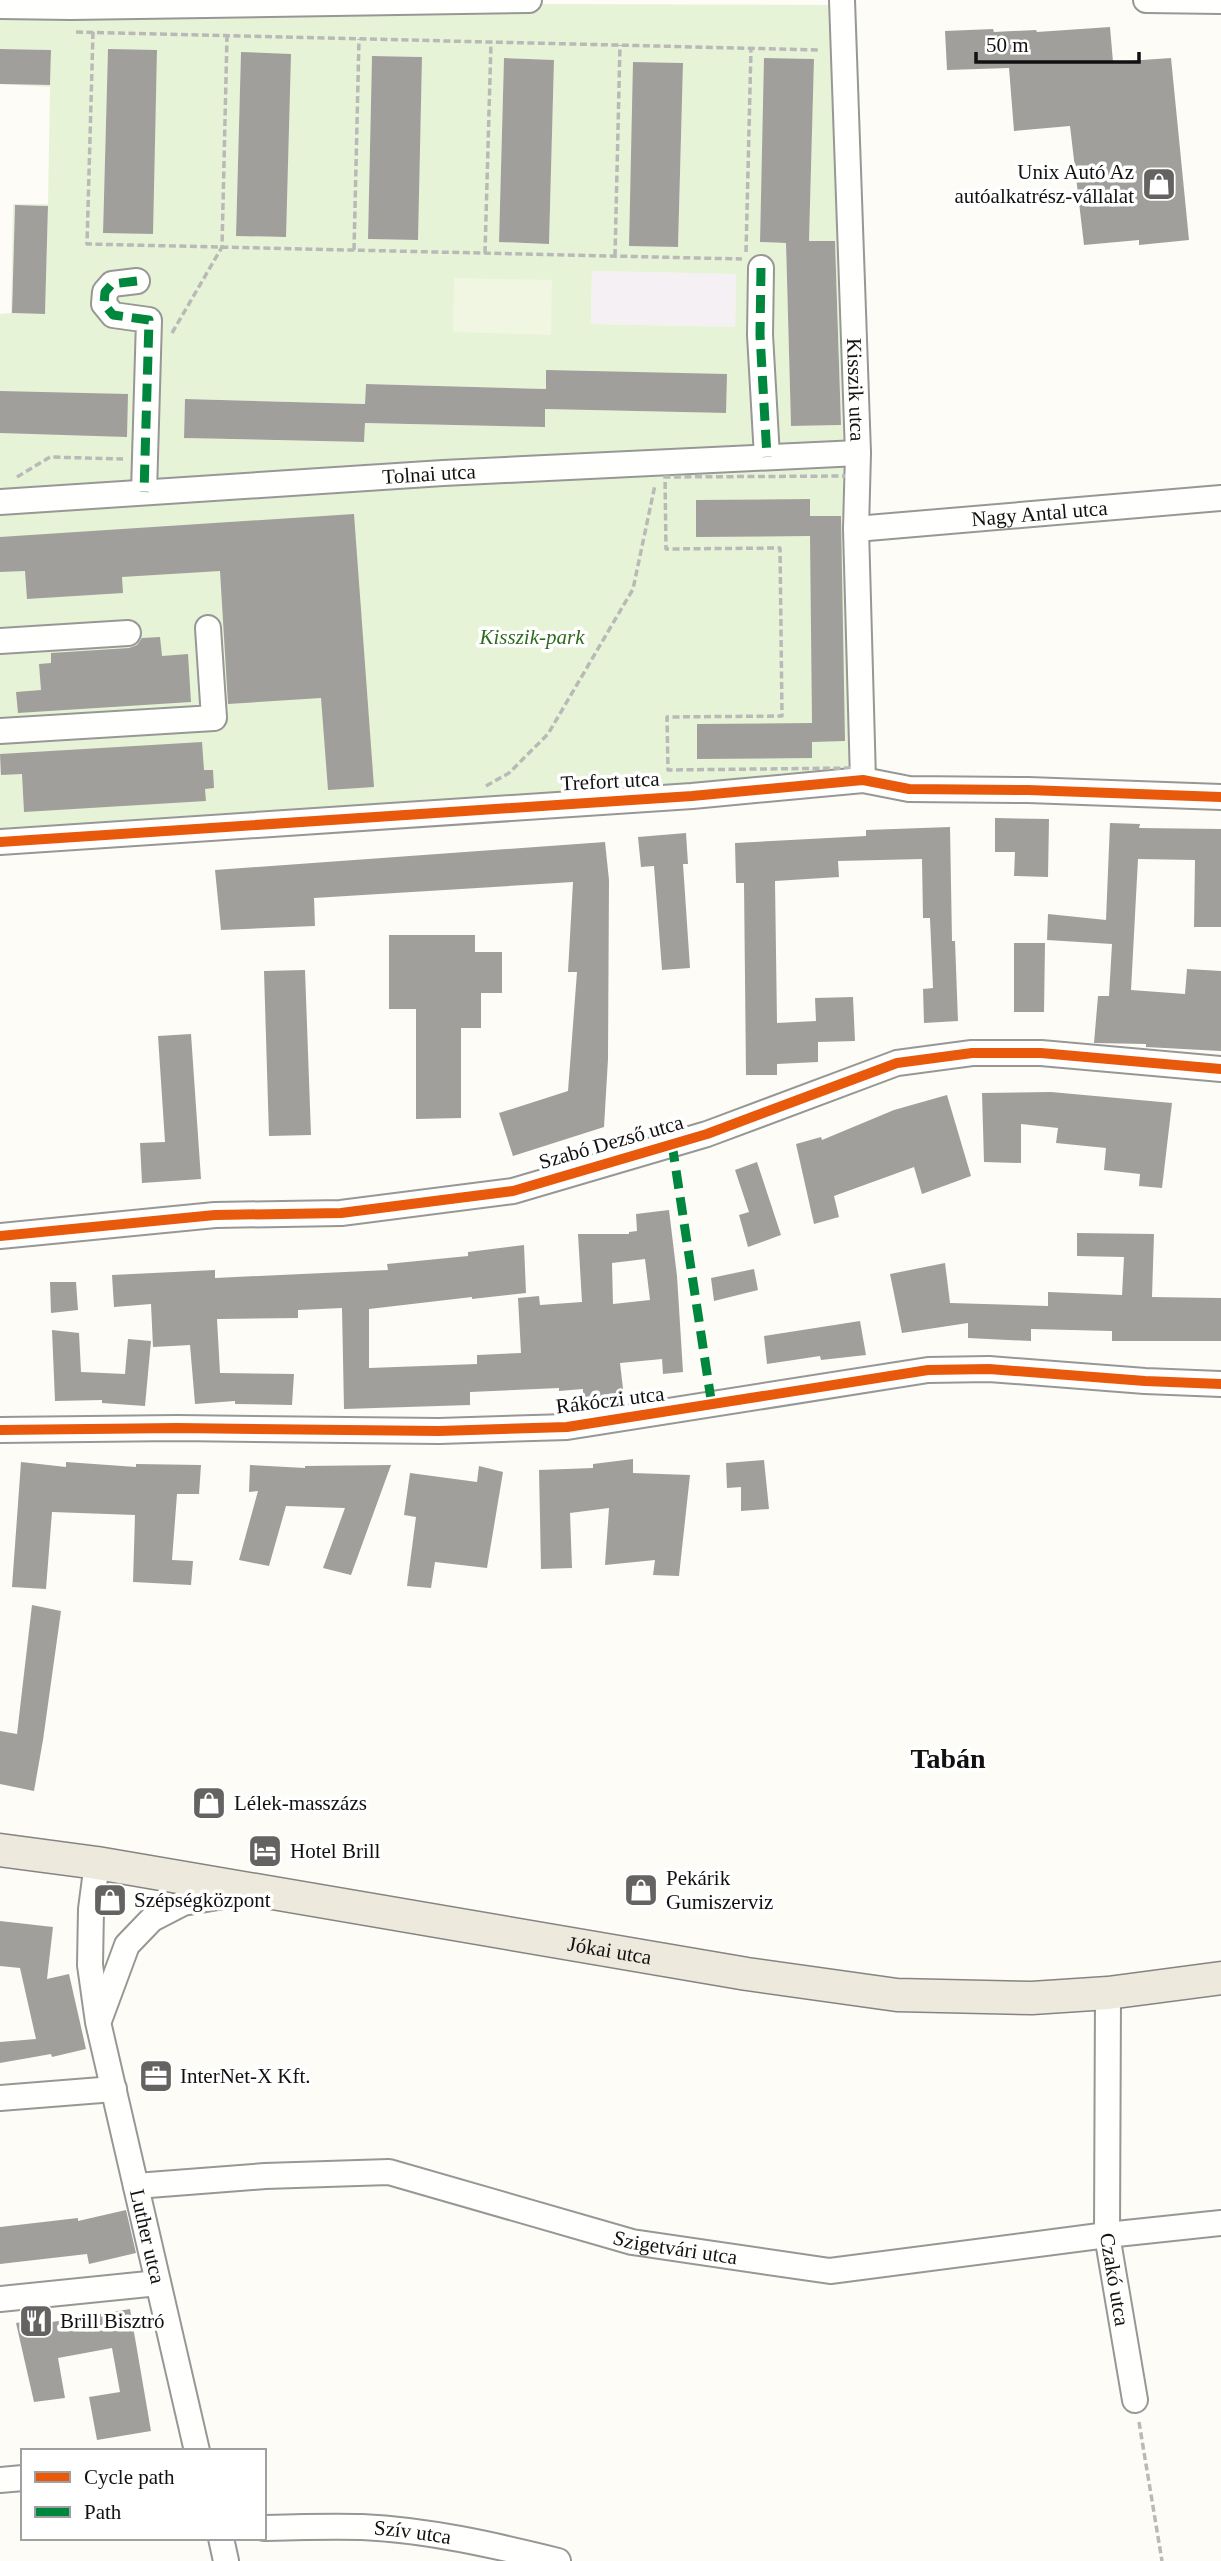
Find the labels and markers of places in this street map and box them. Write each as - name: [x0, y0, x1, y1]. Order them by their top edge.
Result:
- place label: Unix Autó Az autóalkatrész-vállalat: [954, 160, 1134, 208]
- shop icon: Unix Autó Az autóalkatrész-vállalat: [1140, 165, 1178, 203]
- shop icon: Lélek-masszázs: [190, 1784, 228, 1822]
- place label: Lélek-masszázs: [234, 1791, 367, 1815]
- hotel icon: Hotel Brill: [246, 1832, 284, 1870]
- place label: Hotel Brill: [290, 1839, 381, 1863]
- place label: Pekárik Gumiszerviz: [666, 1866, 773, 1914]
- shop icon: Pekárik Gumiszerviz: [622, 1871, 660, 1909]
- shop icon: Szépségközpont: [91, 1881, 129, 1919]
- place label: Szépségközpont: [134, 1888, 271, 1912]
- office icon: InterNet-X Kft.: [137, 2057, 175, 2095]
- place label: InterNet-X Kft.: [180, 2064, 311, 2088]
- restaurant icon: Brill Bisztró: [17, 2302, 55, 2340]
- place label: Brill Bisztró: [60, 2309, 164, 2333]

